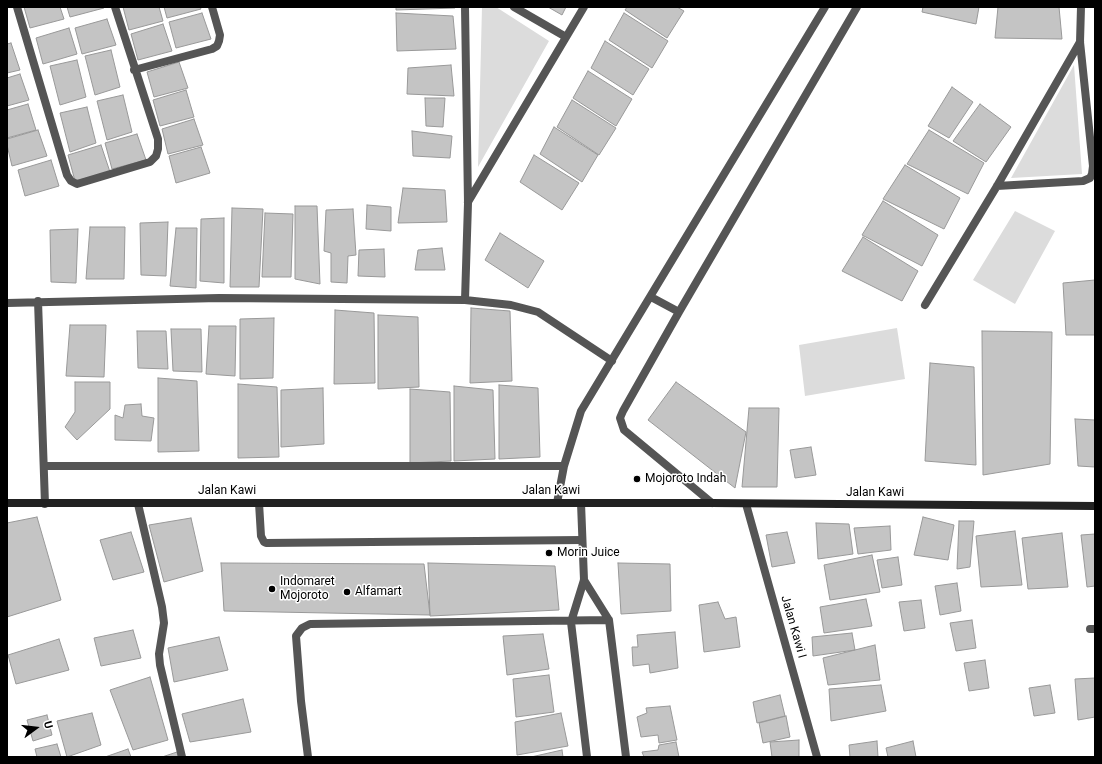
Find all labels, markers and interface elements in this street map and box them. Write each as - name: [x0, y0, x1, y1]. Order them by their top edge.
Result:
- place label: Mojoroto Indah: [645, 472, 726, 486]
- marker: Mojoroto Indah: [632, 474, 642, 484]
- street label: Jalan Kawi: [198, 484, 256, 498]
- street label: Jalan Kawi: [522, 484, 580, 498]
- street label: Jalan Kawi: [846, 486, 904, 500]
- place label: Morin Juice: [557, 546, 620, 560]
- marker: Morin Juice: [544, 548, 554, 558]
- place label: Indomaret Mojoroto: [280, 575, 335, 603]
- marker: Indomaret Mojoroto: [267, 584, 277, 594]
- place label: Alfamart: [355, 585, 402, 599]
- marker: Alfamart: [342, 587, 352, 597]
- street label: Jalan Kawi I: [777, 594, 809, 660]
- north arrow: [16, 708, 56, 748]
- text: U: [41, 720, 55, 730]

